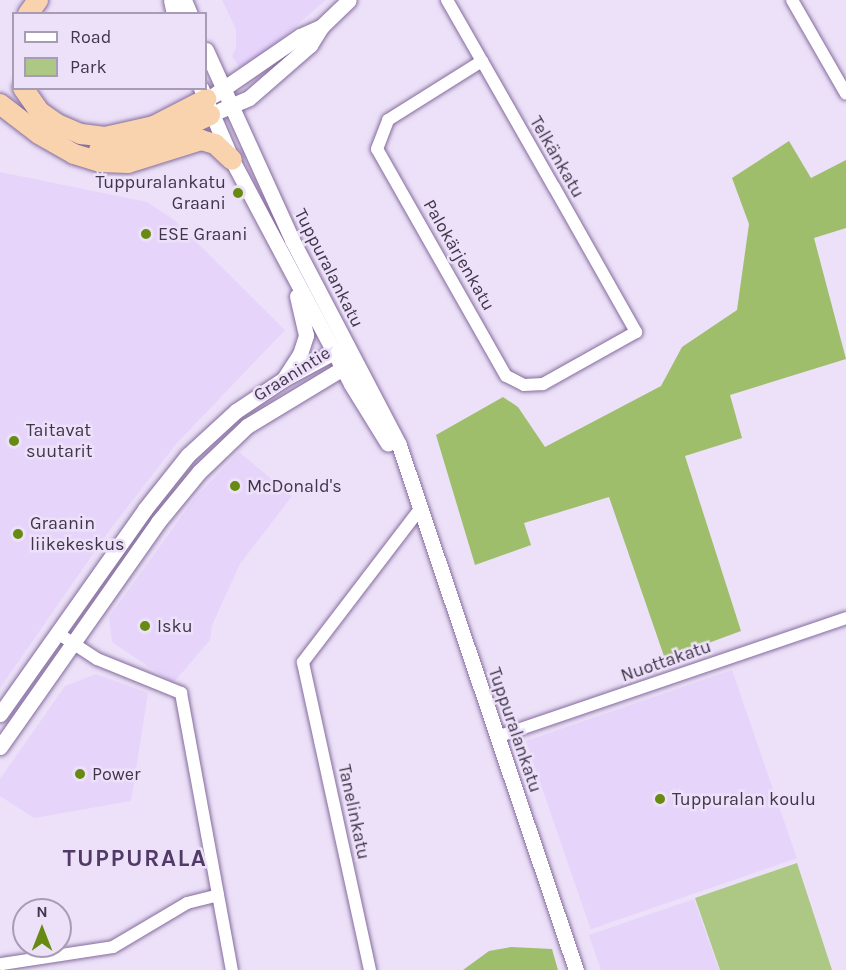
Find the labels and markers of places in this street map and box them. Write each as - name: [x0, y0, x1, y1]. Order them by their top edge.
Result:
- place label: Tuppuralankatu Graani: [95, 172, 226, 214]
- marker: Tuppuralankatu Graani: [231, 186, 245, 200]
- place label: ESE Graani: [158, 223, 248, 245]
- marker: ESE Graani: [139, 227, 153, 241]
- place label: Taitavat suutarit: [26, 420, 93, 462]
- marker: Taitavat suutarit: [7, 434, 21, 448]
- place label: McDonald's: [247, 475, 342, 497]
- marker: McDonald's: [228, 479, 242, 493]
- place label: Graanin liikekeskus: [30, 513, 124, 556]
- marker: Graanin liikekeskus: [11, 527, 25, 541]
- place label: Isku: [157, 615, 193, 637]
- marker: Isku: [138, 619, 152, 633]
- place label: Power: [92, 763, 141, 785]
- marker: Power: [73, 767, 87, 781]
- place label: Tuppuralan koulu: [672, 788, 816, 810]
- marker: Tuppuralan koulu: [653, 792, 667, 806]

